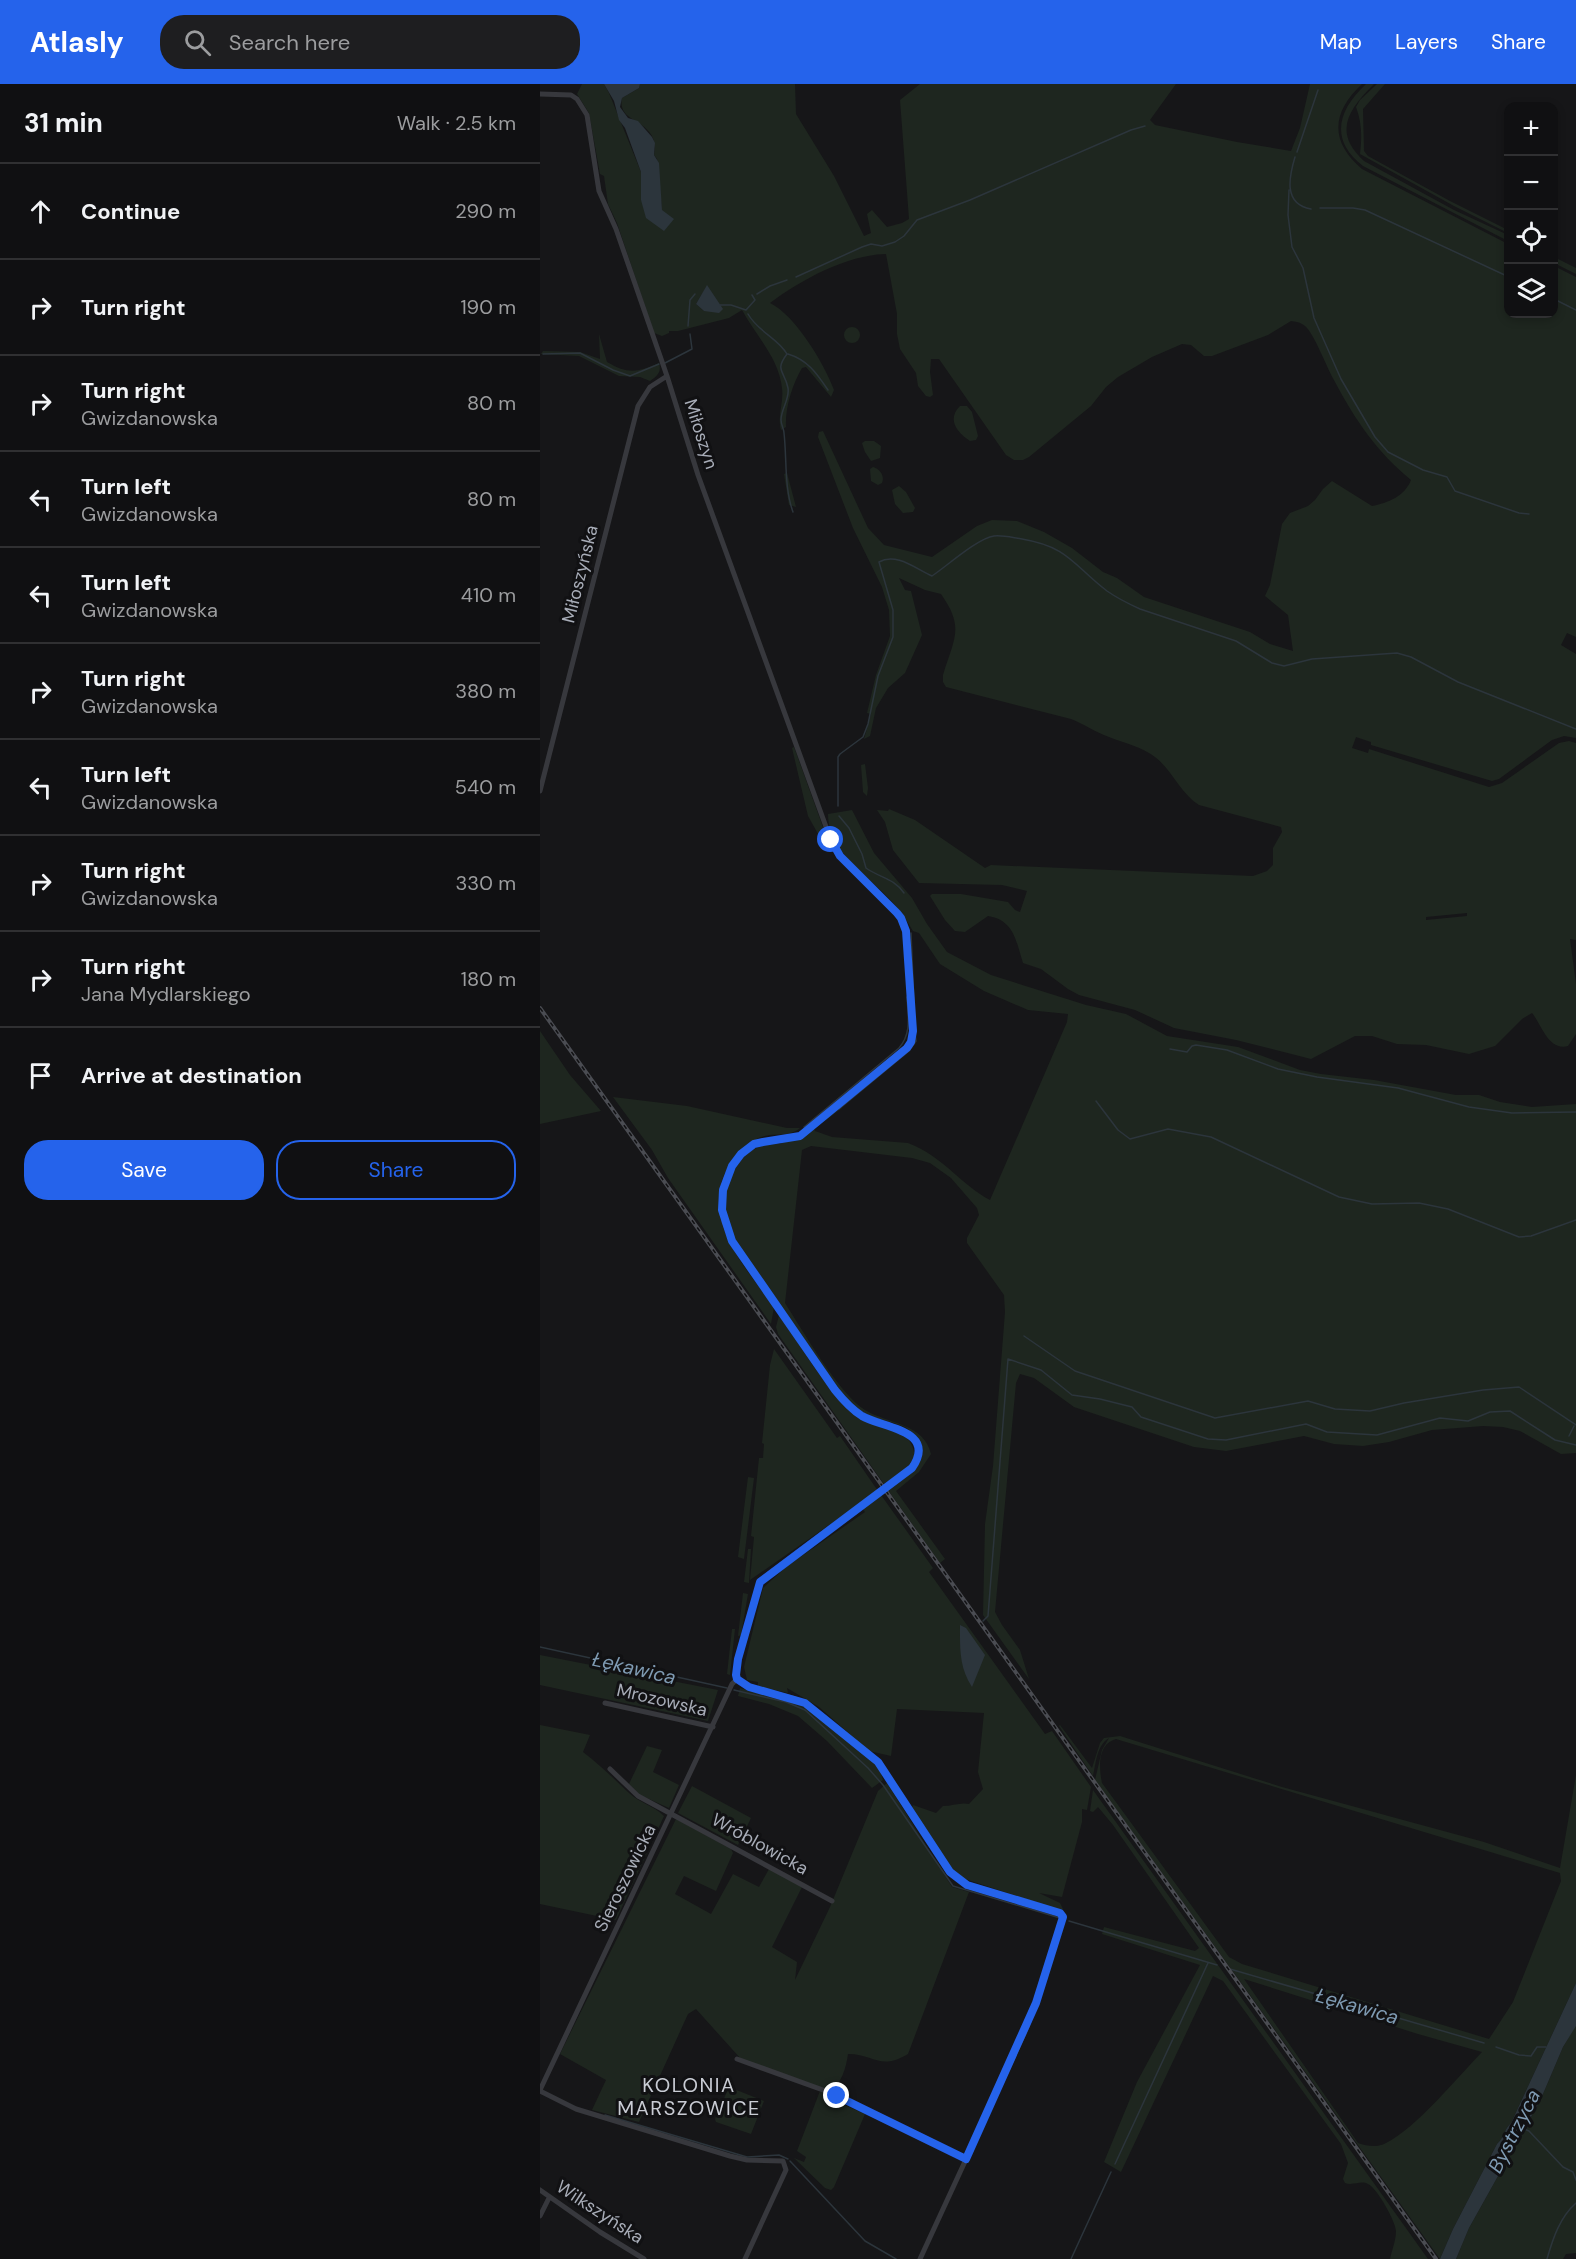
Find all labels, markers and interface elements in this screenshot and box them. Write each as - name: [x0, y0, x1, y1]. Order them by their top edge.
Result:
- search box: [160, 15, 580, 69]
- text: Atlasly: [30, 24, 124, 61]
- icon: search: [181, 26, 214, 59]
- text: Search here: [229, 28, 350, 57]
- text: Map: [1320, 28, 1362, 56]
- text: Layers: [1395, 28, 1458, 56]
- text: Share: [1491, 28, 1546, 56]
- map controls: [1504, 102, 1558, 318]
- button: +: [1504, 102, 1558, 156]
- text: 31 min: [24, 106, 103, 140]
- text: Walk · 2.5 km: [397, 110, 516, 136]
- button: −: [1504, 156, 1558, 210]
- icon: ahead: [24, 195, 57, 228]
- text: Continue: [81, 197, 180, 226]
- text: 290 m: [455, 198, 516, 224]
- button: locate: [1504, 210, 1558, 264]
- button: layers: [1504, 264, 1558, 318]
- icon: right: [24, 291, 57, 324]
- text: Turn right: [81, 293, 186, 322]
- text: 190 m: [460, 294, 516, 320]
- text: Turn right: [81, 376, 186, 405]
- icon: right: [24, 387, 57, 420]
- text: 80 m: [467, 390, 516, 416]
- street label: Miłoszyn: [678, 396, 724, 472]
- text: Gwizdanowska: [81, 405, 218, 431]
- text: Turn left: [81, 472, 171, 501]
- icon: left: [24, 483, 57, 516]
- text: 80 m: [467, 486, 516, 512]
- text: Gwizdanowska: [81, 501, 218, 527]
- street label: Miłoszyńska: [556, 523, 604, 625]
- text: Turn left: [81, 568, 171, 597]
- icon: left: [24, 579, 57, 612]
- text: 410 m: [461, 582, 516, 608]
- text: Gwizdanowska: [81, 597, 218, 623]
- text: Turn right: [81, 664, 186, 693]
- icon: right: [24, 675, 57, 708]
- text: 380 m: [455, 678, 516, 704]
- text: Gwizdanowska: [81, 693, 218, 719]
- text: Turn left: [81, 760, 171, 789]
- icon: left: [24, 771, 57, 804]
- text: 540 m: [455, 774, 516, 800]
- text: Gwizdanowska: [81, 789, 218, 815]
- route start: [817, 826, 843, 852]
- text: Turn right: [81, 856, 186, 885]
- icon: right: [24, 867, 57, 900]
- text: 330 m: [456, 870, 516, 896]
- text: Gwizdanowska: [81, 885, 218, 911]
- text: Turn right: [81, 952, 186, 981]
- icon: right: [24, 963, 57, 996]
- text: 180 m: [461, 966, 516, 992]
- text: Jana Mydlarskiego: [81, 981, 251, 1007]
- icon: arrive: [24, 1059, 57, 1092]
- text: Arrive at destination: [81, 1061, 302, 1090]
- button: Save: [24, 1140, 264, 1200]
- button: Share: [276, 1140, 516, 1200]
- water label: Łękawica: [589, 1646, 679, 1690]
- street label: Mrozowska: [614, 1678, 710, 1722]
- street label: Wróblowicka: [707, 1808, 813, 1880]
- street label: Sieroszowicka: [589, 1820, 661, 1936]
- water label: Łękawica: [1312, 1982, 1402, 2030]
- district label: KOLONIA MARSZOWICE: [617, 2072, 761, 2121]
- route end: [823, 2082, 849, 2108]
- water label: Bystrzyca: [1482, 2085, 1546, 2177]
- street label: Wilkszyńska: [552, 2175, 648, 2249]

